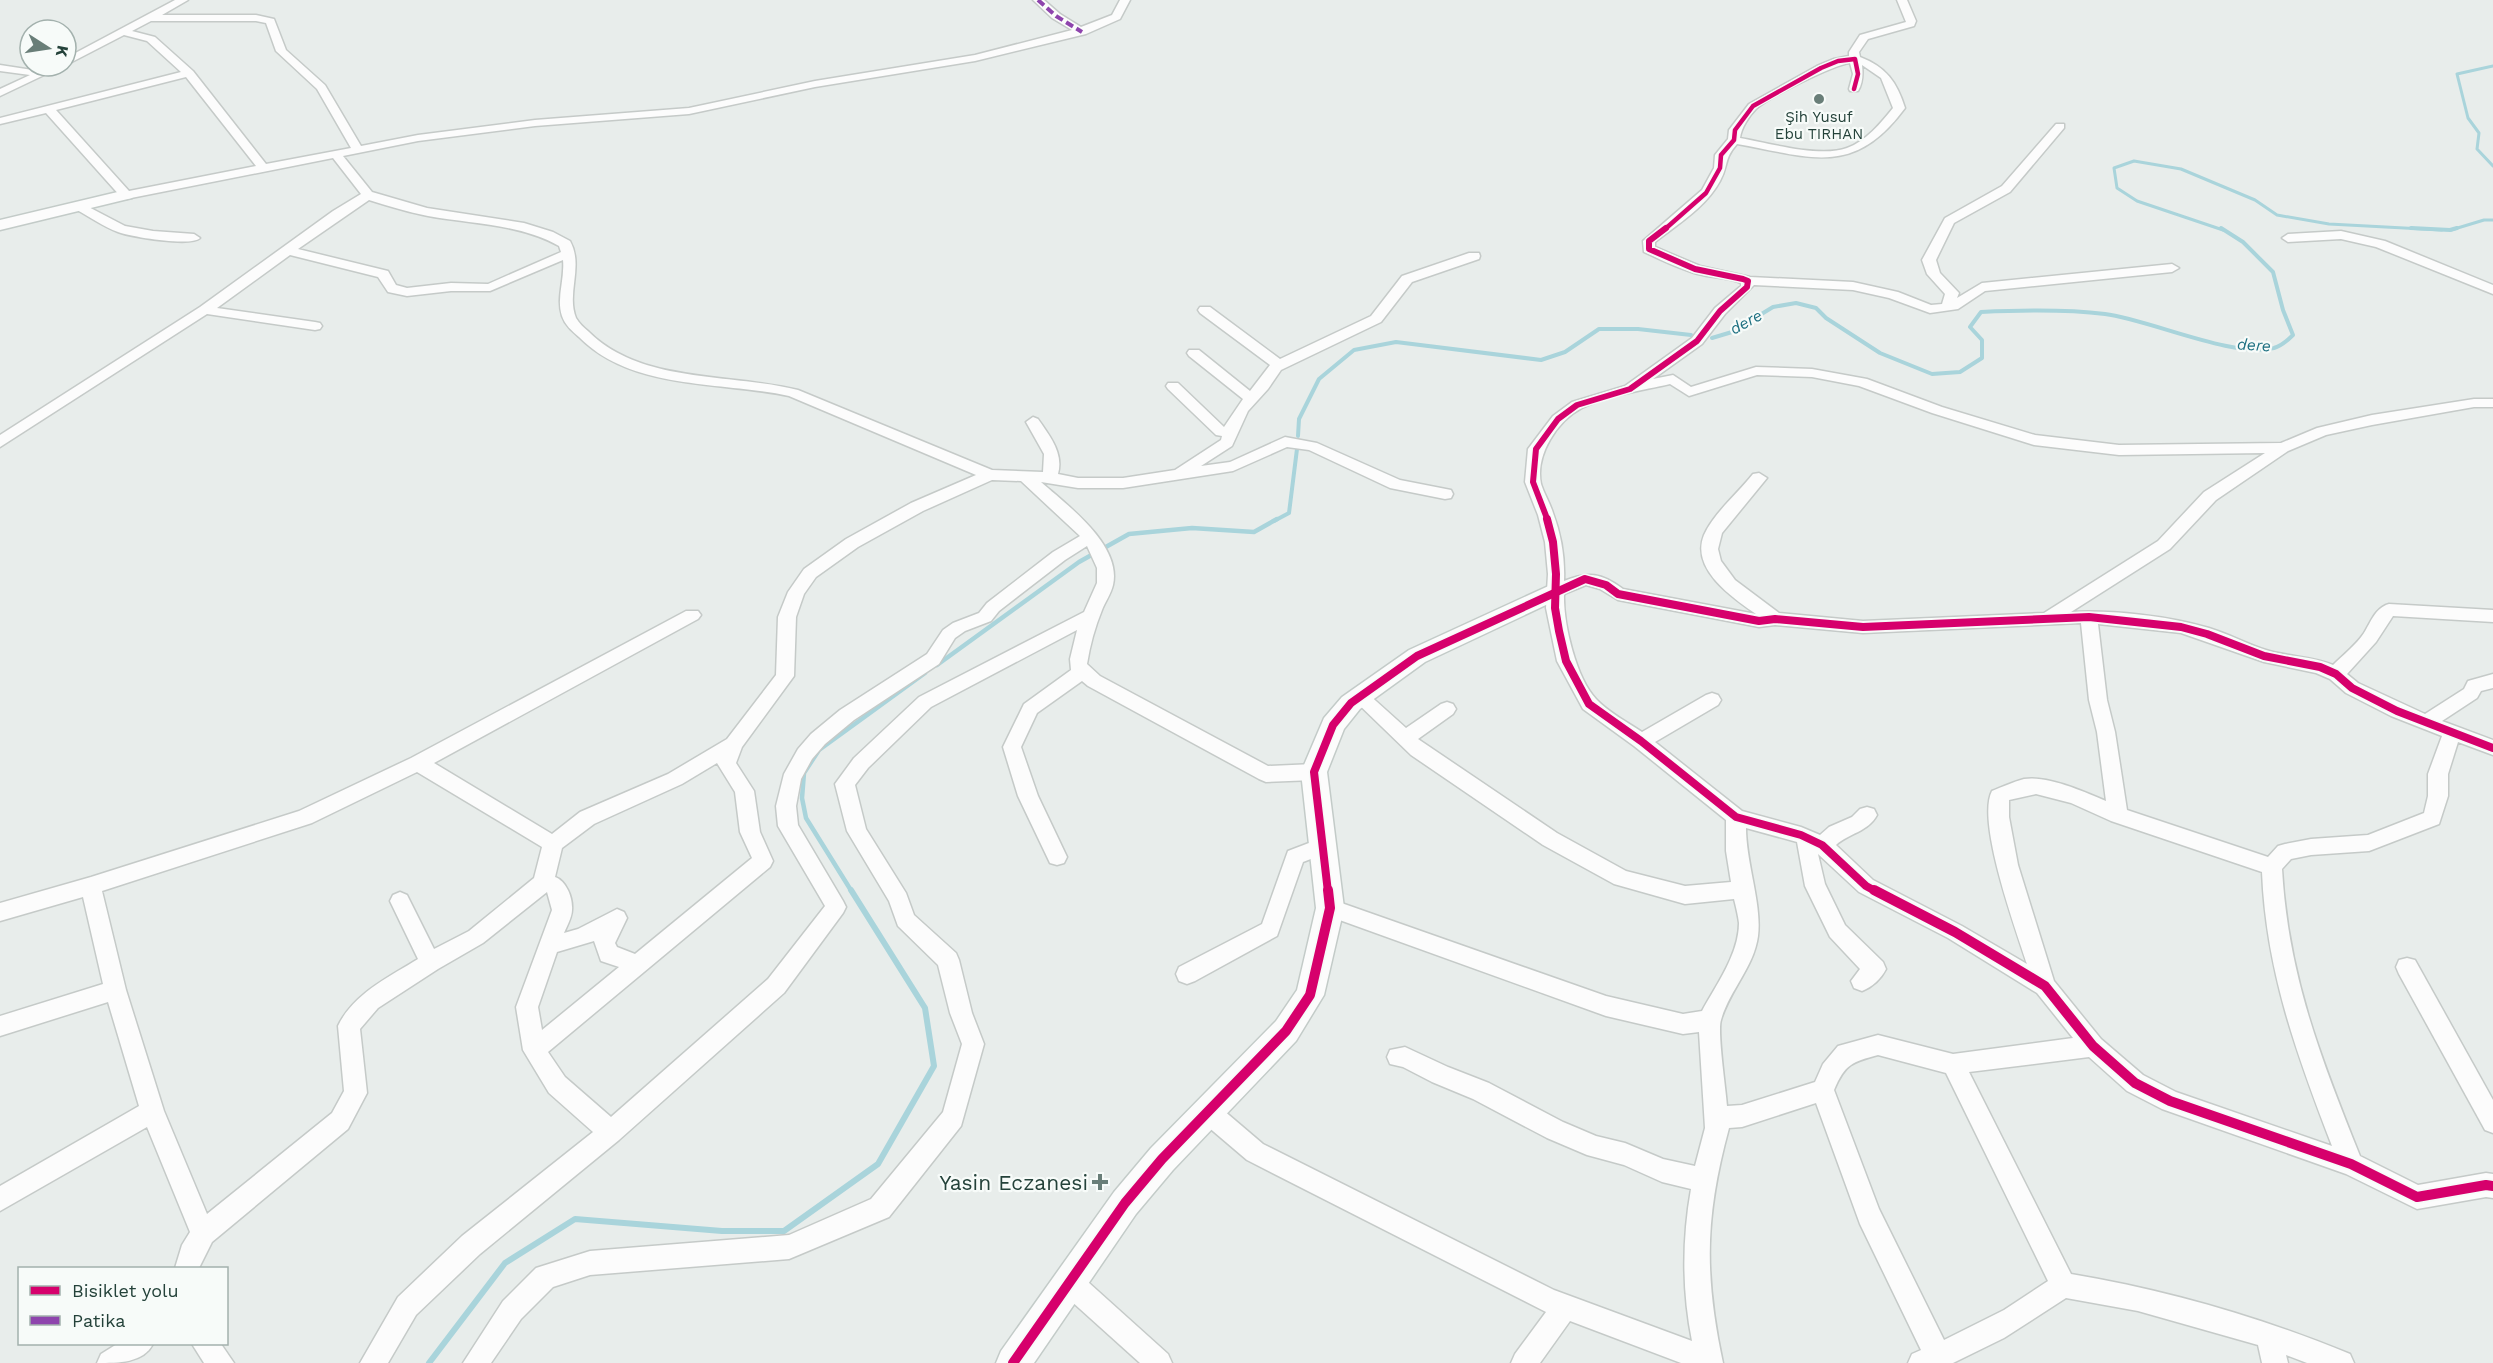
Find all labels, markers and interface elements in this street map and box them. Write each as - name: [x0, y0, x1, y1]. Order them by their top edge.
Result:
- north arrow: [18, 18, 78, 78]
- text: K: [52, 44, 73, 58]
- marker: Şih Yusuf Ebu TIRHAN: [1812, 92, 1826, 106]
- place label: Şih Yusuf Ebu TIRHAN: [1775, 108, 1863, 143]
- water label: dere: [1726, 305, 1766, 339]
- water label: dere: [2236, 335, 2272, 355]
- place label: Yasin Eczanesi: [939, 1170, 1088, 1195]
- marker: Yasin Eczanesi: [1093, 1175, 1107, 1189]
- legend: [18, 1267, 228, 1345]
- text: Bisiklet yolu: [72, 1280, 179, 1301]
- text: Patika: [72, 1310, 125, 1331]

